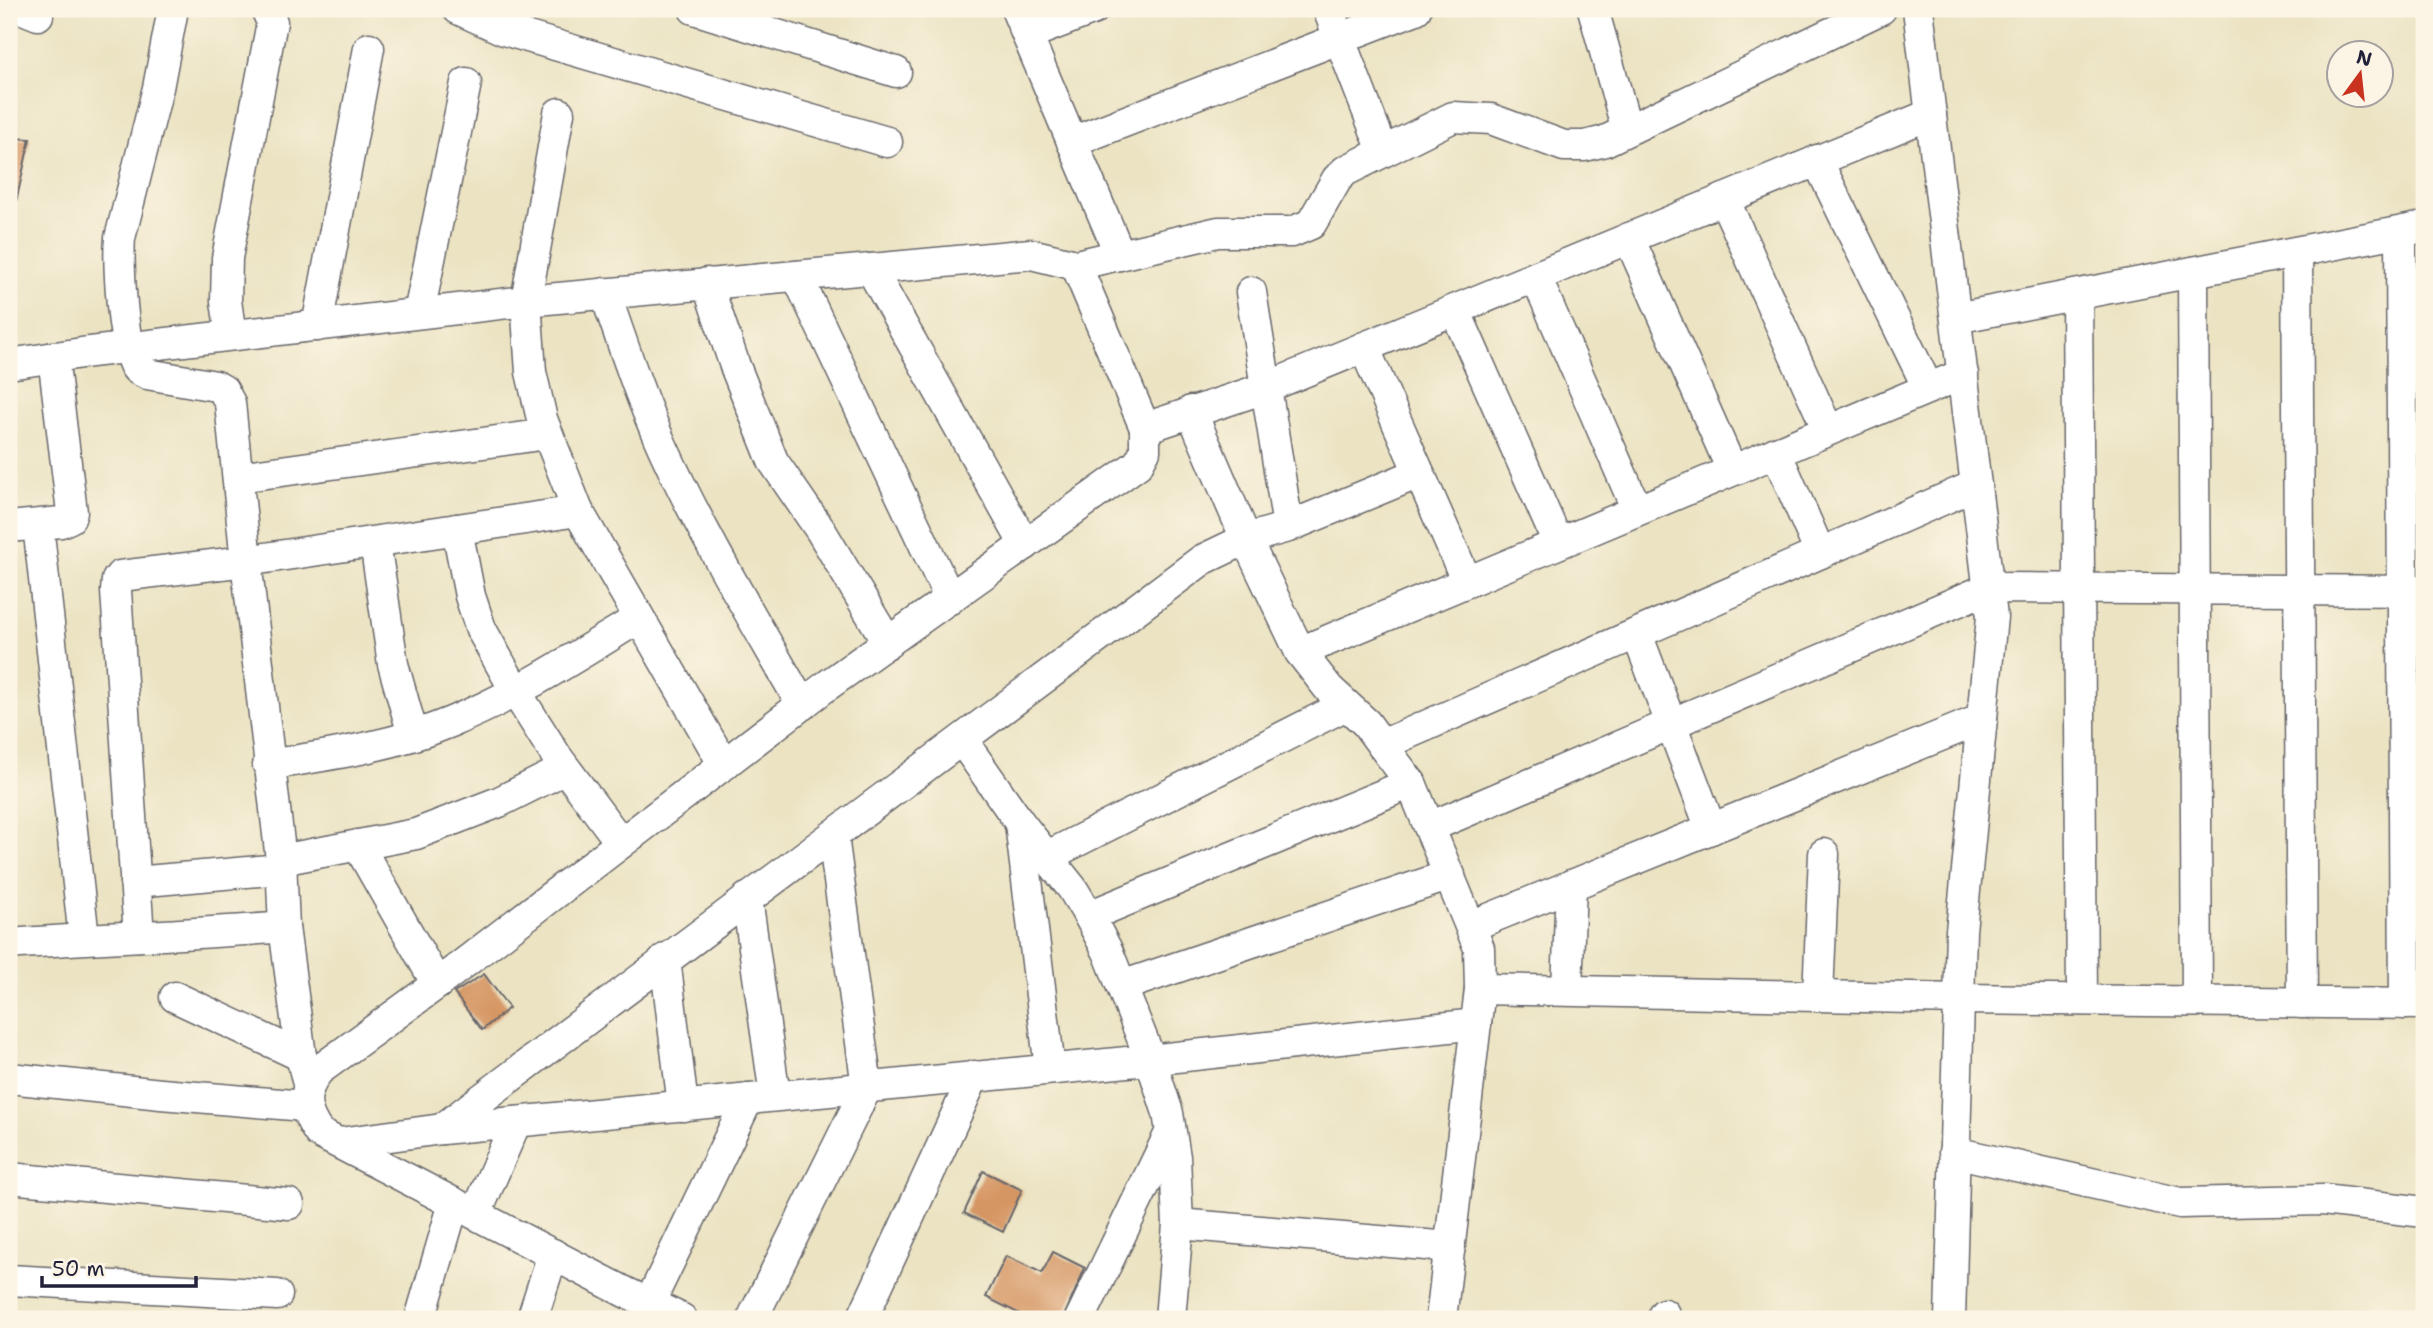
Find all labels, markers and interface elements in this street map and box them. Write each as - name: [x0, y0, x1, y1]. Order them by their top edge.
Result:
- north arrow: [2324, 38, 2394, 108]
- text: N: [2354, 44, 2375, 72]
- scale bar: [42, 1244, 196, 1288]
- text: 50 m: [52, 1255, 105, 1283]

